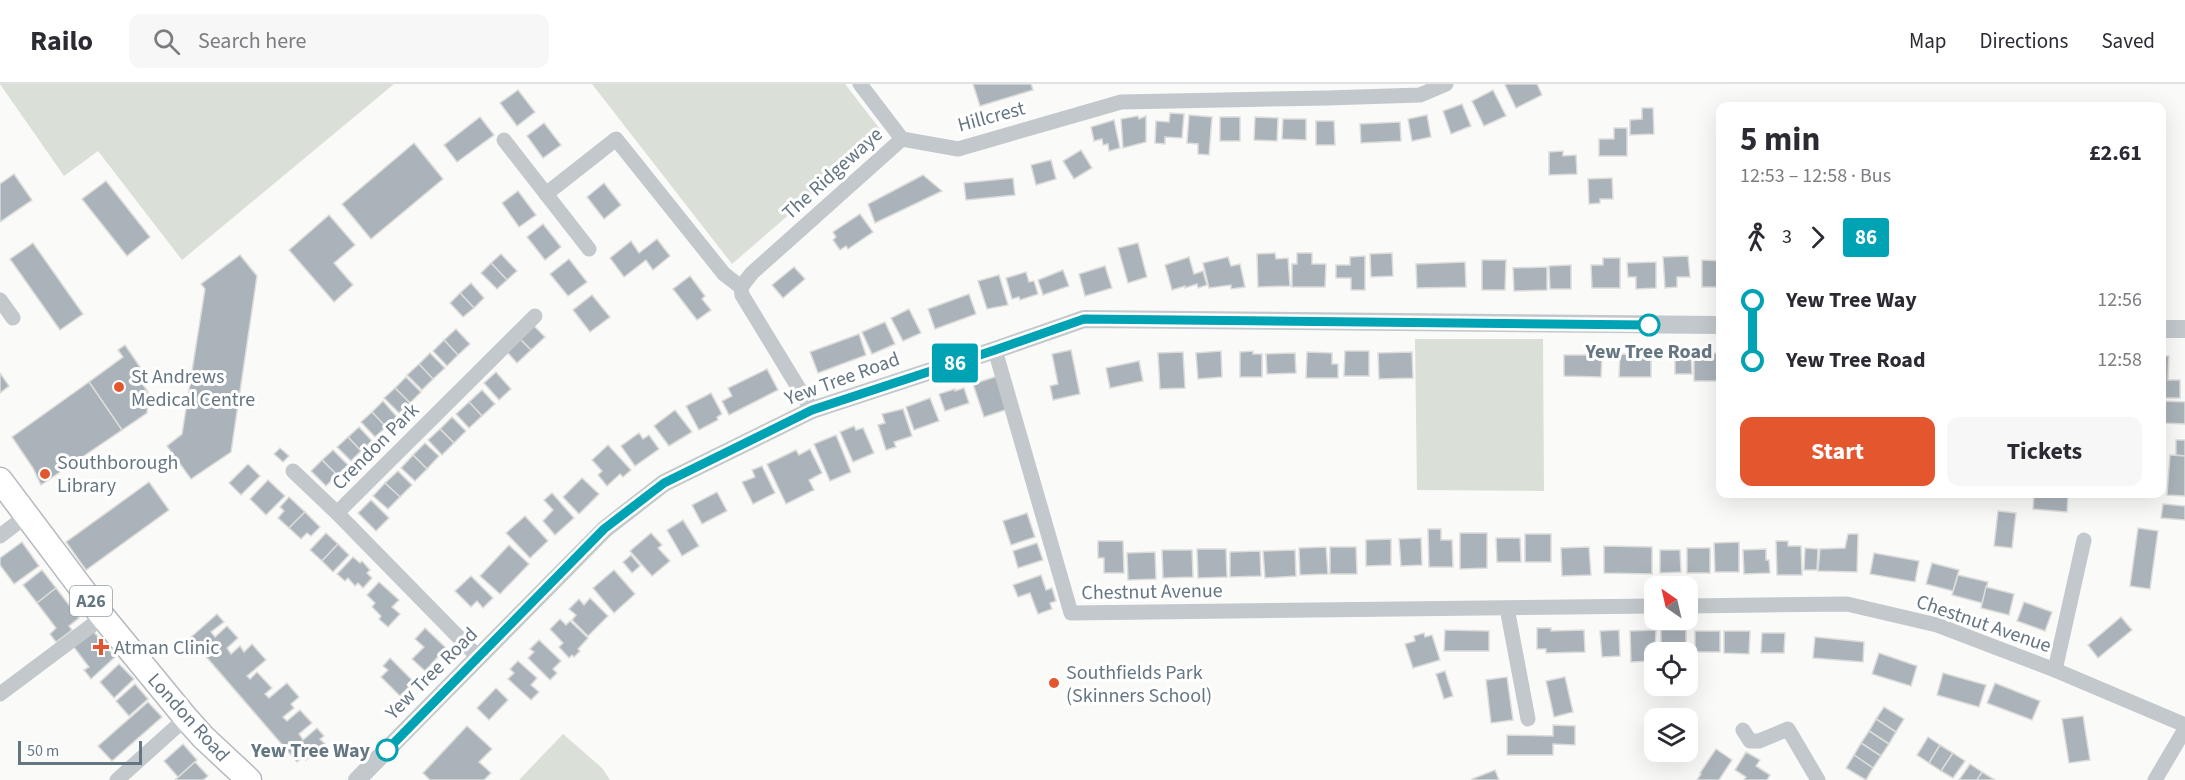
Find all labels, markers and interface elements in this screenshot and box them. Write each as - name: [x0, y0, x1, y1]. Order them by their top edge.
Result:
- search box: [129, 14, 549, 68]
- text: Railo: [30, 21, 93, 61]
- icon: search: [150, 25, 183, 58]
- text: Search here: [198, 25, 306, 57]
- text: Map: [1909, 26, 1947, 56]
- text: Directions: [1980, 26, 2068, 56]
- text: Saved: [2101, 26, 2155, 56]
- street label: Hillcrest: [954, 94, 1028, 139]
- text: 5 min: [1740, 116, 1820, 163]
- street label: The Ridgewaye: [776, 121, 889, 226]
- text: £2.61: [2089, 137, 2142, 169]
- text: 12:53 – 12:58 · Bus: [1740, 162, 1891, 190]
- icon: walk: [1740, 221, 1773, 254]
- icon: forward: [1801, 221, 1834, 254]
- text: 86: [1855, 222, 1877, 252]
- text: 3: [1782, 223, 1792, 251]
- text: Yew Tree Way: [1786, 284, 1917, 316]
- text: 12:56: [2097, 286, 2142, 314]
- marker: Yew Tree Road: [1638, 314, 1660, 336]
- place label: Yew Tree Road: [1585, 338, 1712, 366]
- line badge: 86: [928, 344, 982, 382]
- text: Yew Tree Road: [1786, 344, 1926, 376]
- street label: Yew Tree Road: [780, 345, 904, 413]
- text: 12:58: [2097, 346, 2142, 374]
- text: 86: [944, 348, 966, 378]
- place label: St Andrews Medical Centre: [131, 363, 255, 414]
- marker: St Andrews Medical Centre: [112, 380, 126, 394]
- street label: Crendon Park: [326, 397, 426, 497]
- button: Start: [1740, 417, 1935, 486]
- button: Tickets: [1947, 417, 2142, 486]
- place label: Southborough Library: [57, 449, 178, 500]
- marker: Southborough Library: [38, 467, 52, 481]
- north arrow: [1644, 576, 1698, 630]
- map controls: [1644, 576, 1698, 762]
- street label: Chestnut Avenue: [1081, 577, 1223, 607]
- road number: A26: [70, 586, 112, 616]
- street label: Chestnut Avenue: [1912, 588, 2055, 660]
- street label: Yew Tree Road: [379, 621, 484, 727]
- place label: Atman Clinic: [114, 634, 219, 662]
- marker: Atman Clinic: [92, 638, 110, 656]
- button: locate: [1644, 642, 1698, 696]
- place label: Southfields Park (Skinners School): [1066, 659, 1212, 710]
- street label: London Road: [141, 667, 236, 768]
- marker: Southfields Park (Skinners School): [1047, 676, 1061, 690]
- button: layers: [1644, 708, 1698, 762]
- place label: Yew Tree Way: [250, 737, 371, 765]
- scale bar: [18, 738, 142, 766]
- marker: Yew Tree Way: [376, 739, 398, 761]
- text: 50 m: [27, 740, 59, 762]

